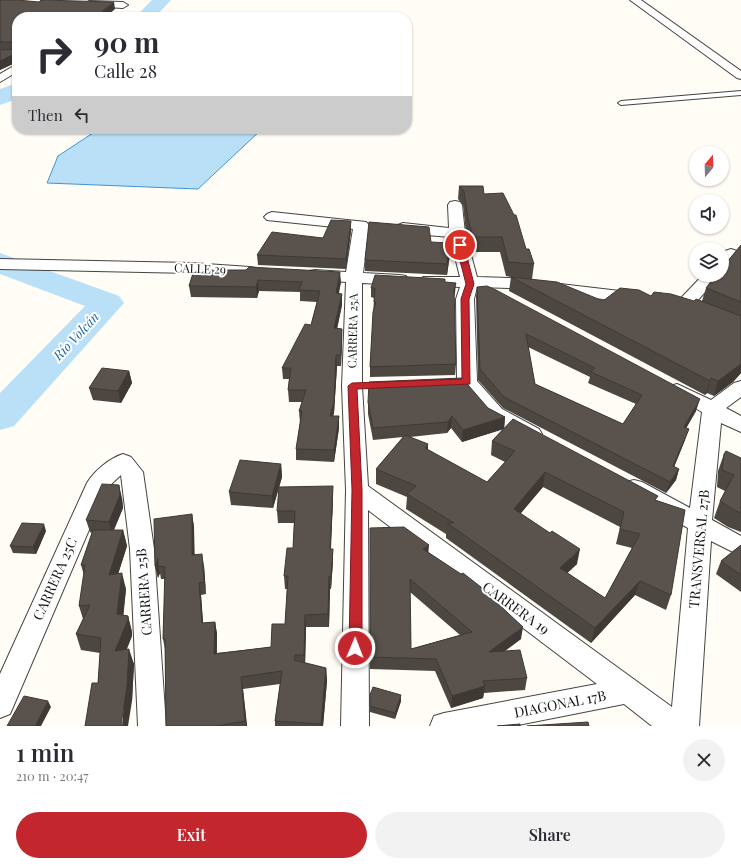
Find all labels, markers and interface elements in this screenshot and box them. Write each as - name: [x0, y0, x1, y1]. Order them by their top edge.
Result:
- text: 90 m: [94, 23, 159, 60]
- icon: right: [28, 28, 80, 80]
- text: Calle 28: [94, 59, 157, 83]
- icon: left: [71, 104, 93, 126]
- text: Then: [28, 105, 63, 125]
- north arrow: [689, 146, 729, 186]
- map controls: [689, 146, 729, 282]
- button: sound: [689, 194, 729, 234]
- pin: [443, 228, 477, 262]
- icon: arrive: [449, 234, 471, 256]
- button: layers: [689, 242, 729, 282]
- street label: CALLE 29: [174, 259, 226, 277]
- street label: CARRERA 25A: [343, 293, 361, 369]
- water label: Río Volcán: [48, 308, 102, 364]
- street label: TRANSVERSAL 27B: [684, 489, 713, 609]
- street label: CARRERA 25C: [28, 535, 81, 623]
- street label: CARRERA 25B: [131, 547, 156, 636]
- street label: CARRERA 19: [479, 577, 554, 638]
- position arrow: [334, 627, 376, 669]
- street label: DIAGONAL 17B: [512, 685, 608, 722]
- text: 1 min: [16, 736, 74, 768]
- button: close: [683, 739, 725, 781]
- text: 210 m · 20:47: [16, 767, 89, 784]
- button: Exit: [16, 812, 367, 858]
- button: Share: [375, 812, 725, 858]

